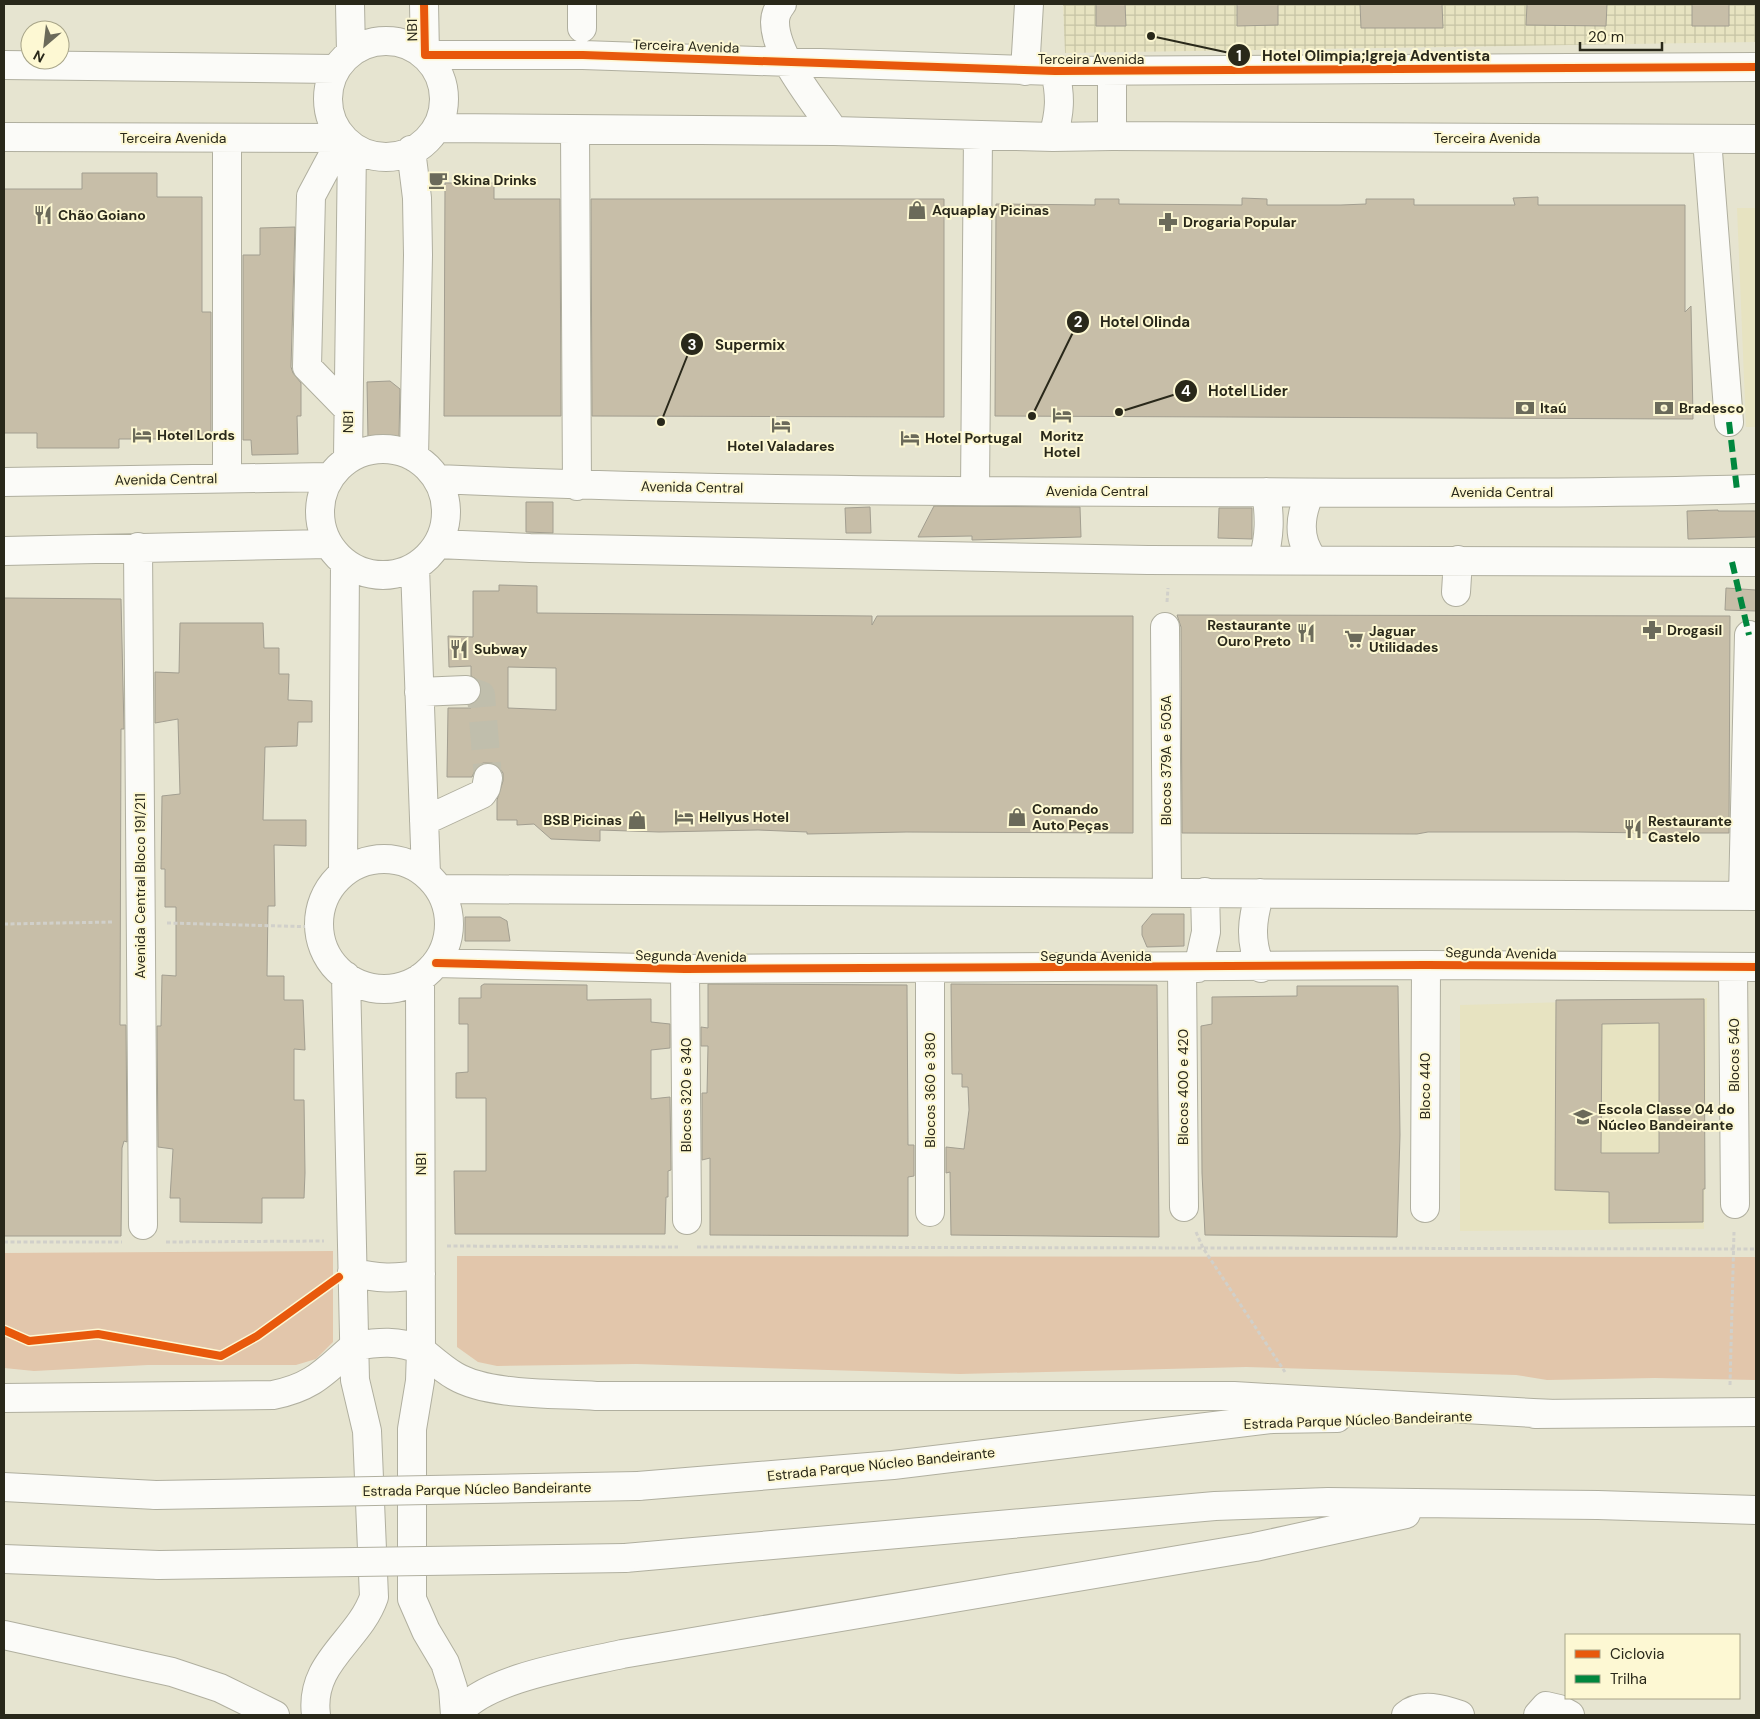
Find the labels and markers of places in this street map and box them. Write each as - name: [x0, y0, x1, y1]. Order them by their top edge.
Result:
- callout: Hotel Olimpia;Igreja Adventista: [1227, 40, 1500, 70]
- cafe icon: Skina Drinks: [427, 169, 449, 191]
- place label: Skina Drinks: [453, 171, 537, 189]
- shop icon: Aquaplay Picinas: [906, 199, 928, 221]
- place label: Aquaplay Picinas: [932, 201, 1049, 219]
- restaurant icon: Chão Goiano: [32, 204, 54, 226]
- place label: Chão Goiano: [58, 206, 146, 224]
- pharmacy icon: Drogaria Popular: [1157, 211, 1179, 233]
- place label: Drogaria Popular: [1183, 213, 1297, 231]
- callout: Hotel Olinda: [1065, 307, 1200, 337]
- callout: Supermix: [680, 329, 795, 359]
- callout: Hotel Lider: [1174, 376, 1298, 406]
- bank icon: Itaú: [1514, 397, 1536, 419]
- bank icon: Bradesco: [1653, 397, 1675, 419]
- place label: Itaú: [1540, 399, 1567, 417]
- place label: Bradesco: [1679, 399, 1744, 417]
- hotel icon: Moritz Hotel: [1051, 404, 1073, 426]
- hotel icon: Hotel Valadares: [770, 414, 792, 436]
- hotel icon: Hotel Lords: [131, 424, 153, 446]
- place label: Hotel Lords: [157, 426, 235, 444]
- hotel icon: Hotel Portugal: [899, 427, 921, 449]
- place label: Moritz Hotel: [1040, 427, 1084, 461]
- place label: Hotel Portugal: [925, 429, 1022, 447]
- place label: Hotel Valadares: [727, 437, 835, 455]
- place label: Restaurante Ouro Preto: [1207, 616, 1291, 650]
- pharmacy icon: Drogasil: [1641, 619, 1663, 641]
- place label: Drogasil: [1667, 621, 1722, 639]
- restaurant icon: Restaurante Ouro Preto: [1295, 622, 1317, 644]
- place label: Jaguar Utilidades: [1369, 622, 1438, 656]
- supermarket icon: Jaguar Utilidades: [1343, 628, 1365, 650]
- restaurant icon: Subway: [448, 638, 470, 660]
- place label: Subway: [474, 640, 528, 658]
- place label: Comando Auto Peças: [1032, 800, 1109, 834]
- hotel icon: Hellyus Hotel: [673, 806, 695, 828]
- shop icon: Comando Auto Peças: [1006, 806, 1028, 828]
- place label: Hellyus Hotel: [699, 808, 789, 826]
- shop icon: BSB Picinas: [626, 809, 648, 831]
- place label: BSB Picinas: [543, 811, 622, 829]
- place label: Restaurante Castelo: [1648, 812, 1732, 846]
- restaurant icon: Restaurante Castelo: [1622, 818, 1644, 840]
- place label: Escola Classe 04 do Núcleo Bandeirante: [1598, 1100, 1735, 1134]
- school or university icon: Escola Classe 04 do Núcleo Bandeirante: [1572, 1106, 1594, 1128]

